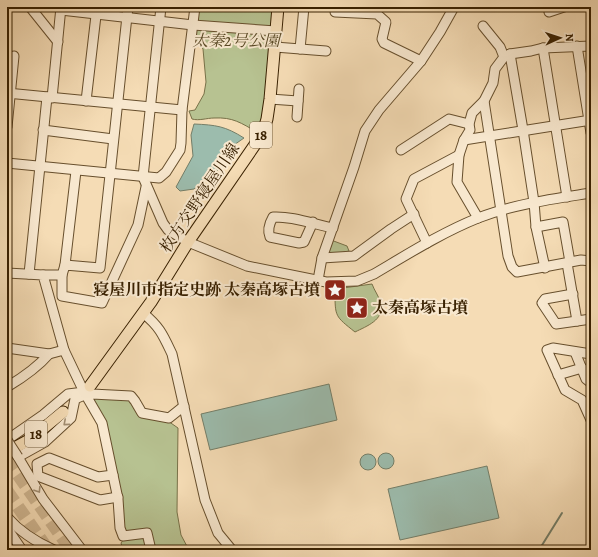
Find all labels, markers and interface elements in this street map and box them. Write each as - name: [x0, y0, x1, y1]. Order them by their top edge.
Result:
- north arrow: [540, 18, 580, 58]
- park label: 太秦2号公園: [192, 30, 283, 52]
- text: N: [562, 33, 577, 42]
- road number: 18: [250, 122, 272, 148]
- street label: 枚方交野寝屋川線: [155, 139, 245, 257]
- place icon: 寝屋川市指定史跡 太秦高塚古墳: [322, 277, 348, 303]
- place label: 寝屋川市指定史跡 太秦高塚古墳: [93, 279, 320, 301]
- place icon: 太秦高塚古墳: [344, 295, 370, 321]
- place label: 太秦高塚古墳: [372, 297, 468, 319]
- one-way arrow: [63, 418, 71, 426]
- road number: 18: [25, 421, 47, 447]
- one-way arrow: [34, 486, 41, 493]

